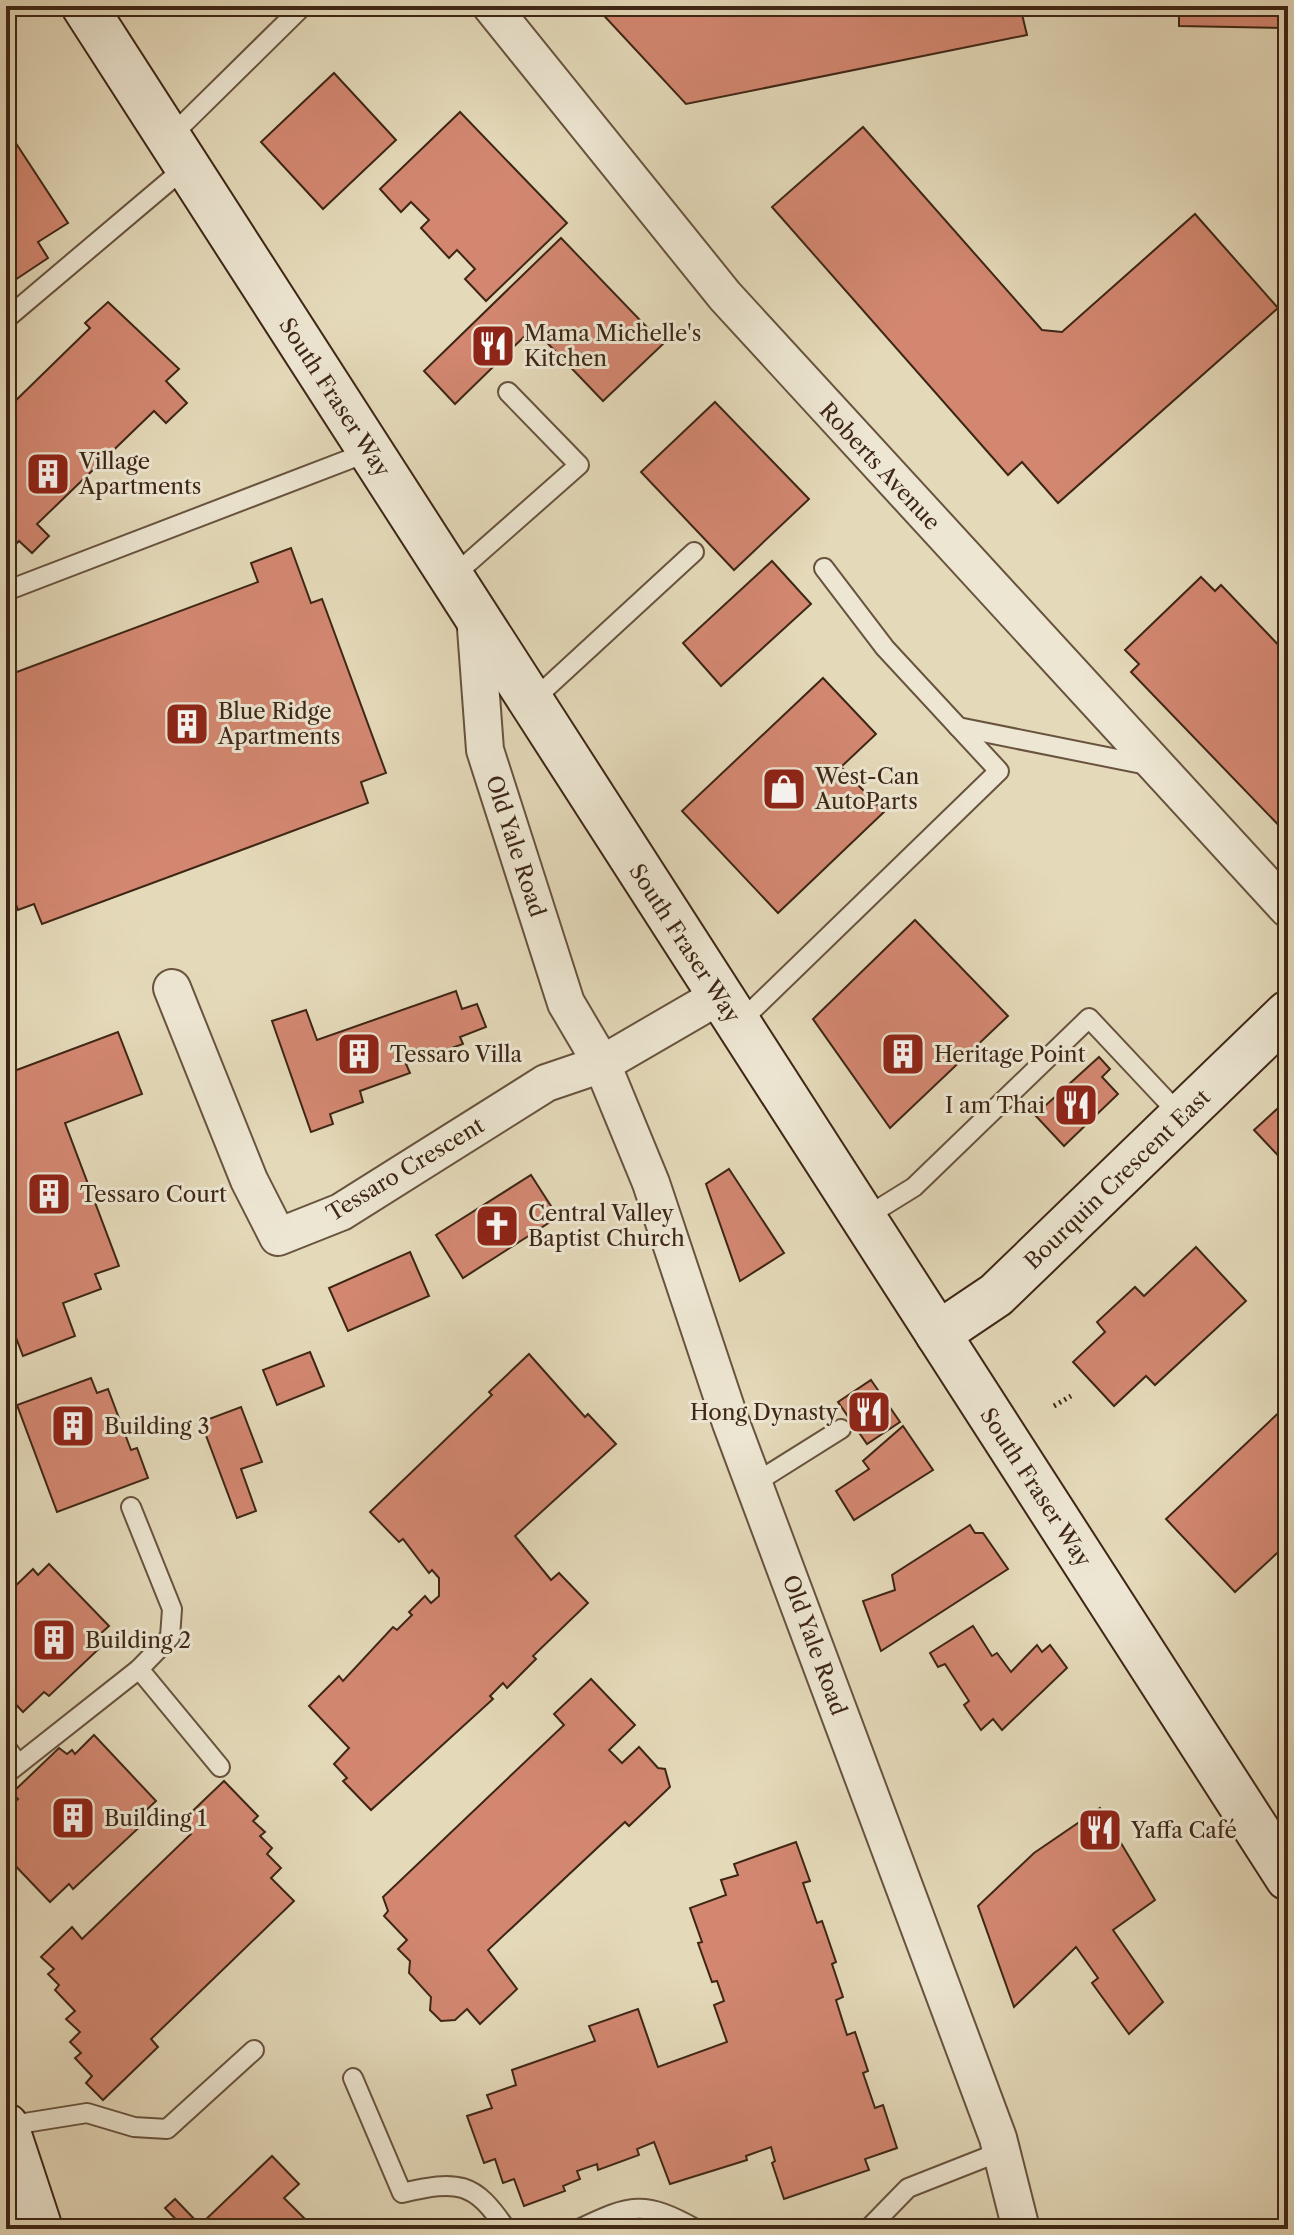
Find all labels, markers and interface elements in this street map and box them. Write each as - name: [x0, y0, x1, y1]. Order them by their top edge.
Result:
- street label: South Fraser Way: [273, 313, 396, 482]
- place label: Mama Michelle's Kitchen: [524, 320, 701, 372]
- restaurant icon: Mama Michelle's Kitchen: [469, 322, 517, 370]
- street label: Roberts Avenue: [814, 397, 946, 536]
- place label: Village Apartments: [78, 448, 201, 500]
- building icon: Village Apartments: [24, 450, 72, 498]
- place label: Blue Ridge Apartments: [217, 698, 340, 750]
- building icon: Blue Ridge Apartments: [163, 700, 211, 748]
- place label: West-Can AutoParts: [814, 763, 919, 815]
- shop icon: West-Can AutoParts: [760, 765, 808, 813]
- street label: Old Yale Road: [480, 772, 551, 920]
- street label: South Fraser Way: [623, 859, 746, 1028]
- building icon: Tessaro Villa: [335, 1030, 383, 1078]
- building icon: Heritage Point: [879, 1030, 927, 1078]
- place label: Tessaro Villa: [390, 1041, 523, 1068]
- place label: Heritage Point: [934, 1041, 1086, 1068]
- restaurant icon: I am Thai: [1052, 1081, 1100, 1129]
- street label: Bourquin Crescent East: [1019, 1083, 1216, 1275]
- place label: I am Thai: [945, 1092, 1045, 1119]
- street label: Tessaro Crescent: [322, 1112, 489, 1227]
- building icon: Tessaro Court: [25, 1170, 73, 1218]
- place label: Tessaro Court: [80, 1181, 227, 1208]
- place label: Central Valley Baptist Church: [528, 1200, 685, 1252]
- church icon: Central Valley Baptist Church: [473, 1202, 521, 1250]
- restaurant icon: Hong Dynasty: [845, 1388, 893, 1436]
- place label: Hong Dynasty: [690, 1399, 839, 1426]
- building icon: Building 3: [49, 1402, 97, 1450]
- street label: South Fraser Way: [974, 1403, 1097, 1572]
- place label: Building 3: [104, 1413, 210, 1440]
- street label: Old Yale Road: [777, 1571, 852, 1719]
- building icon: Building 2: [30, 1616, 78, 1664]
- place label: Building 2: [85, 1627, 191, 1654]
- building icon: Building 1: [49, 1794, 97, 1842]
- place label: Building 1: [104, 1805, 207, 1832]
- restaurant icon: Yaffa Café: [1076, 1806, 1124, 1854]
- place label: Yaffa Café: [1130, 1817, 1237, 1844]

